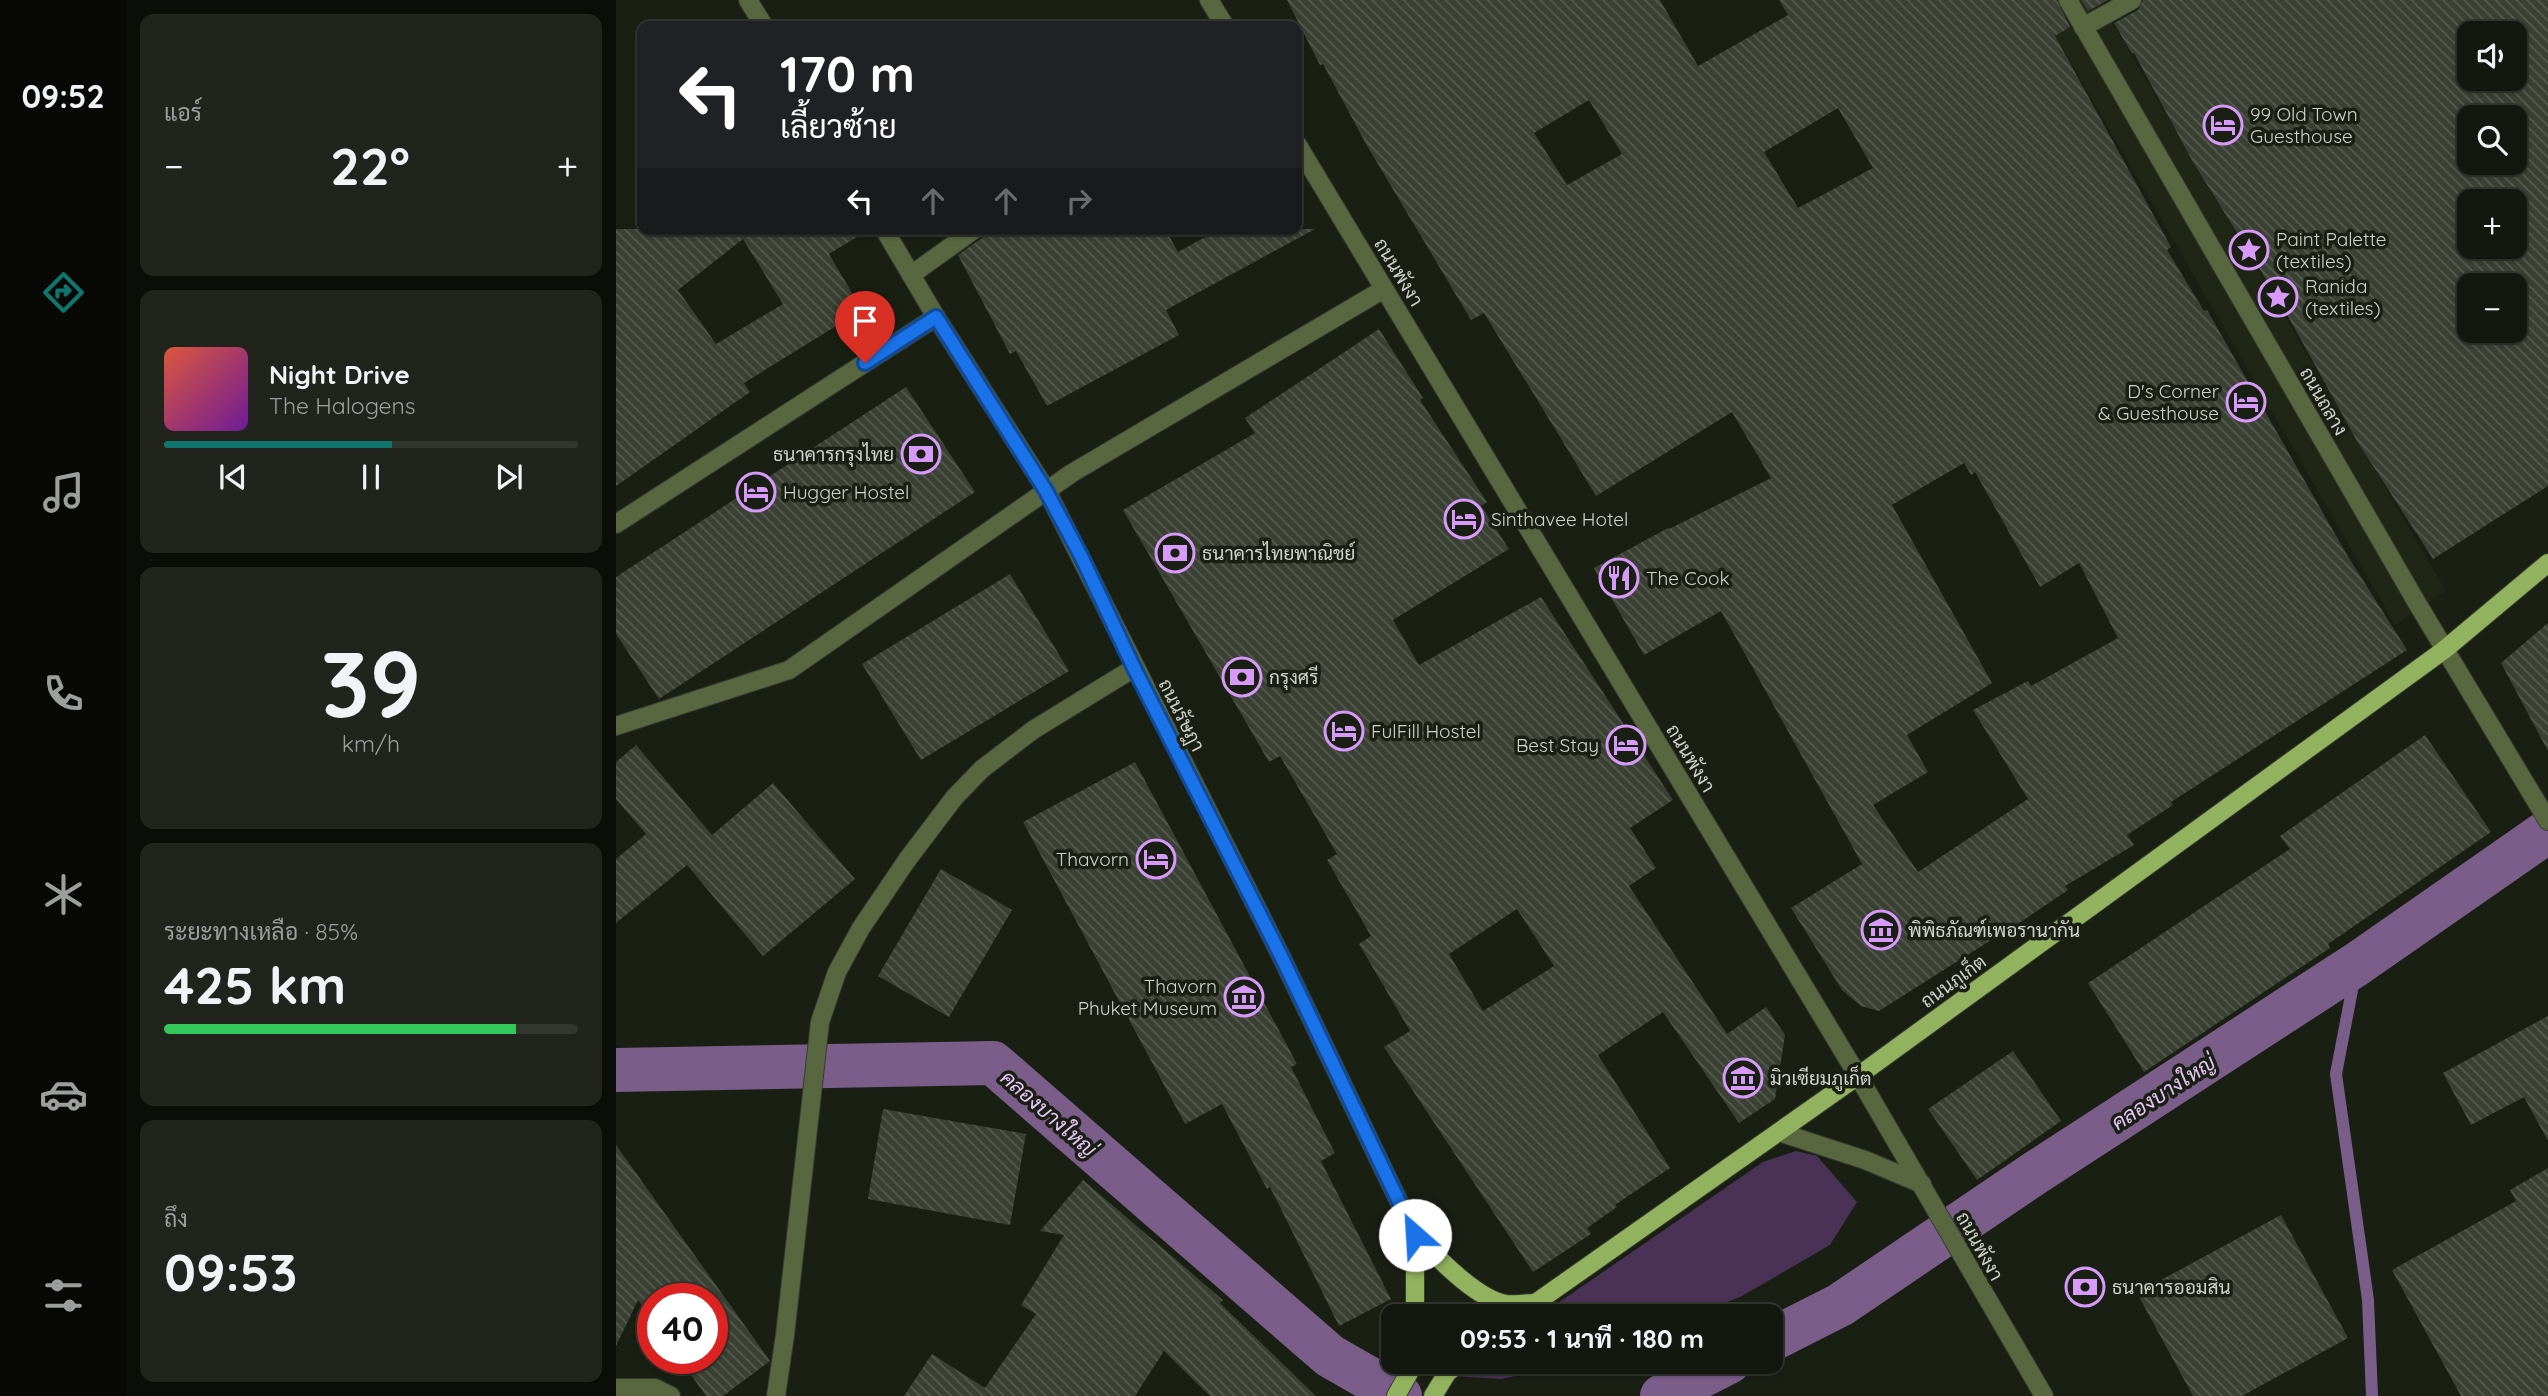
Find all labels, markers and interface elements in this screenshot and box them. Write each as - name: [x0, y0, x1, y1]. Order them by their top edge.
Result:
- map controls: [2457, 21, 2527, 343]
- button: sound: [2457, 21, 2527, 91]
- text: 170 m: [780, 43, 915, 104]
- icon: left: [665, 49, 756, 140]
- text: 09:52: [21, 76, 105, 116]
- text: แอร์: [164, 98, 202, 127]
- place label: 99 Old Town Guesthouse: [2250, 102, 2358, 148]
- hotel icon: 99 Old Town Guesthouse: [2202, 104, 2244, 146]
- button: search: [2457, 105, 2527, 175]
- text: เลี้ยวซ้าย: [780, 106, 897, 146]
- text: 22°: [330, 133, 410, 198]
- text: −: [164, 142, 184, 190]
- text: +: [557, 142, 578, 190]
- icon: left: [841, 182, 879, 220]
- icon: ahead: [914, 182, 952, 220]
- icon: ahead: [987, 182, 1025, 220]
- icon: right: [1060, 182, 1098, 220]
- button: +: [2457, 189, 2527, 259]
- place label: Paint Palette (textiles): [2276, 227, 2387, 273]
- place icon: Paint Palette (textiles): [2228, 229, 2270, 271]
- street label: ถนนพังงา: [1369, 234, 1429, 310]
- icon: directions: [39, 268, 88, 317]
- button: −: [2457, 273, 2527, 343]
- place label: Ranida (textiles): [2305, 274, 2381, 320]
- place icon: Ranida (textiles): [2257, 276, 2299, 318]
- pin: [835, 291, 895, 363]
- icon: arrive: [846, 302, 884, 340]
- text: Night Drive: [269, 358, 410, 391]
- street label: ถนนถลาง: [2295, 362, 2353, 440]
- place label: D's Corner & Guesthouse: [2098, 379, 2220, 425]
- hotel icon: D's Corner & Guesthouse: [2225, 381, 2267, 423]
- text: The Halogens: [269, 391, 416, 420]
- bank icon: ธนาคารกรุงไทย: [900, 433, 942, 475]
- place label: ธนาคารกรุงไทย: [773, 442, 894, 467]
- icon: previous: [214, 458, 252, 496]
- icon: pause: [352, 458, 390, 496]
- icon: next: [490, 458, 528, 496]
- icon: music: [39, 468, 88, 517]
- hotel icon: Hugger Hostel: [735, 471, 777, 513]
- place label: Hugger Hostel: [783, 480, 909, 504]
- hotel icon: Sinthavee Hotel: [1443, 498, 1485, 540]
- place label: Sinthavee Hotel: [1491, 507, 1628, 531]
- bank icon: ธนาคารไทยพาณิชย์: [1154, 532, 1196, 574]
- place label: ธนาคารไทยพาณิชย์: [1202, 541, 1355, 565]
- restaurant icon: The Cook: [1598, 557, 1640, 599]
- place label: The Cook: [1646, 566, 1730, 590]
- text: 39: [321, 626, 421, 740]
- bank icon: กรุงศรี: [1221, 656, 1263, 698]
- place label: กรุงศรี: [1269, 665, 1318, 690]
- icon: phone: [39, 669, 88, 718]
- street label: ถนนรัษฎา: [1153, 675, 1210, 756]
- hotel icon: FulFill Hostel: [1323, 710, 1365, 752]
- place label: FulFill Hostel: [1371, 719, 1481, 743]
- street label: ถนนพังงา: [1661, 720, 1721, 796]
- hotel icon: Best Stay: [1605, 724, 1647, 766]
- text: km/h: [342, 729, 400, 758]
- place label: Best Stay: [1516, 733, 1599, 757]
- hotel icon: Thavorn: [1135, 838, 1177, 880]
- place label: Thavorn: [1056, 847, 1129, 871]
- icon: climate: [39, 870, 88, 919]
- museum icon: พิพิธภัณฑ์เพอรานากัน: [1860, 909, 1902, 951]
- text: ระยะทางเหลือ · 85%: [164, 917, 358, 946]
- place label: พิพิธภัณฑ์เพอรานากัน: [1908, 918, 2080, 942]
- street label: ถนนภูเก็ต: [1915, 948, 1992, 1014]
- text: 425 km: [164, 952, 346, 1017]
- place label: Thavorn Phuket Museum: [1078, 974, 1217, 1020]
- museum icon: Thavorn Phuket Museum: [1223, 976, 1265, 1018]
- water label: คลองบางใหญ่: [2106, 1048, 2221, 1135]
- museum icon: มิวเซียมภูเก็ต: [1722, 1057, 1764, 1099]
- water label: คลองบางใหญ่: [996, 1064, 1103, 1162]
- place label: มิวเซียมภูเก็ต: [1770, 1065, 1872, 1092]
- icon: car: [39, 1070, 88, 1119]
- position arrow: [1378, 1198, 1452, 1272]
- text: ถึง: [164, 1204, 188, 1233]
- street label: ถนนพังงา: [1951, 1207, 2009, 1285]
- text: 09:53: [164, 1239, 298, 1304]
- bank icon: ธนาคารออมสิน: [2064, 1266, 2106, 1308]
- icon: filters: [39, 1271, 88, 1320]
- place label: ธนาคารออมสิน: [2112, 1275, 2231, 1299]
- speed limit sign: 40: [637, 1283, 728, 1374]
- text: 09:53 · 1 นาที · 180 m: [1460, 1322, 1704, 1355]

